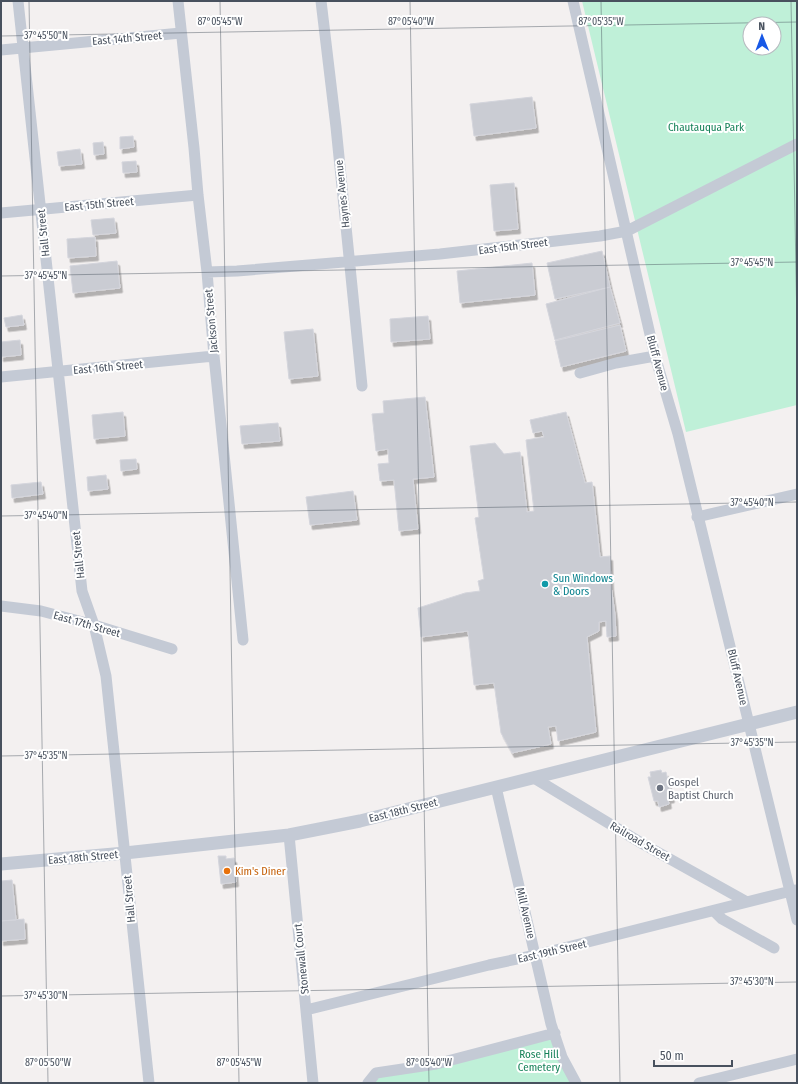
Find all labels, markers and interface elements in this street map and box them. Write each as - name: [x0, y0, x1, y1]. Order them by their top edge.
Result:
- text: 87°05'45"W: [197, 16, 243, 28]
- text: 87°05'40"W: [388, 16, 435, 28]
- text: 87°05'35"W: [578, 16, 624, 28]
- north arrow: [742, 16, 782, 56]
- text: N: [758, 20, 765, 33]
- street label: East 14th Street: [92, 29, 163, 48]
- text: 37°45'50"N: [24, 30, 68, 42]
- park label: Chautauqua Park: [668, 121, 745, 134]
- street label: Haynes Avenue: [332, 159, 353, 229]
- street label: East 15th Street: [64, 195, 135, 214]
- street label: Hall Street: [35, 208, 52, 257]
- street label: East 15th Street: [478, 236, 549, 257]
- text: 37°45'45"N: [731, 257, 773, 269]
- text: 37°45'45"N: [25, 270, 67, 282]
- street label: Jackson Street: [202, 288, 221, 353]
- street label: Bluff Avenue: [644, 334, 671, 392]
- street label: East 16th Street: [73, 358, 144, 377]
- text: 37°45'40"N: [730, 497, 774, 509]
- text: 37°45'40"N: [24, 510, 68, 522]
- street label: Hall Street: [70, 530, 87, 579]
- place label: Sun Windows & Doors: [553, 572, 613, 598]
- marker: Sun Windows & Doors: [540, 579, 550, 589]
- street label: East 17th Street: [52, 609, 122, 640]
- street label: Bluff Avenue: [725, 648, 750, 706]
- text: 37°45'35"N: [731, 737, 774, 749]
- text: 37°45'35"N: [25, 750, 68, 762]
- place label: Gospel Baptist Church: [668, 776, 734, 802]
- marker: Gospel Baptist Church: [655, 783, 665, 793]
- street label: East 18th Street: [368, 796, 439, 825]
- street label: Railroad Street: [607, 819, 672, 864]
- street label: East 18th Street: [48, 848, 119, 867]
- place label: Kim's Diner: [235, 865, 286, 878]
- marker: Kim's Diner: [222, 866, 232, 876]
- street label: Hall Street: [121, 874, 138, 923]
- street label: Mill Avenue: [513, 886, 538, 940]
- street label: Stonewall Court: [291, 923, 312, 995]
- street label: East 19th Street: [517, 937, 588, 966]
- text: 37°45'30"N: [730, 976, 774, 988]
- text: 37°45'30"N: [24, 990, 68, 1002]
- scale bar: [654, 1042, 732, 1068]
- park label: Rose Hill Cemetery: [518, 1048, 560, 1074]
- text: 50 m: [660, 1049, 684, 1063]
- text: 87°05'50"W: [25, 1057, 72, 1069]
- text: 87°05'45"W: [216, 1057, 262, 1069]
- text: 87°05'40"W: [406, 1057, 453, 1069]

